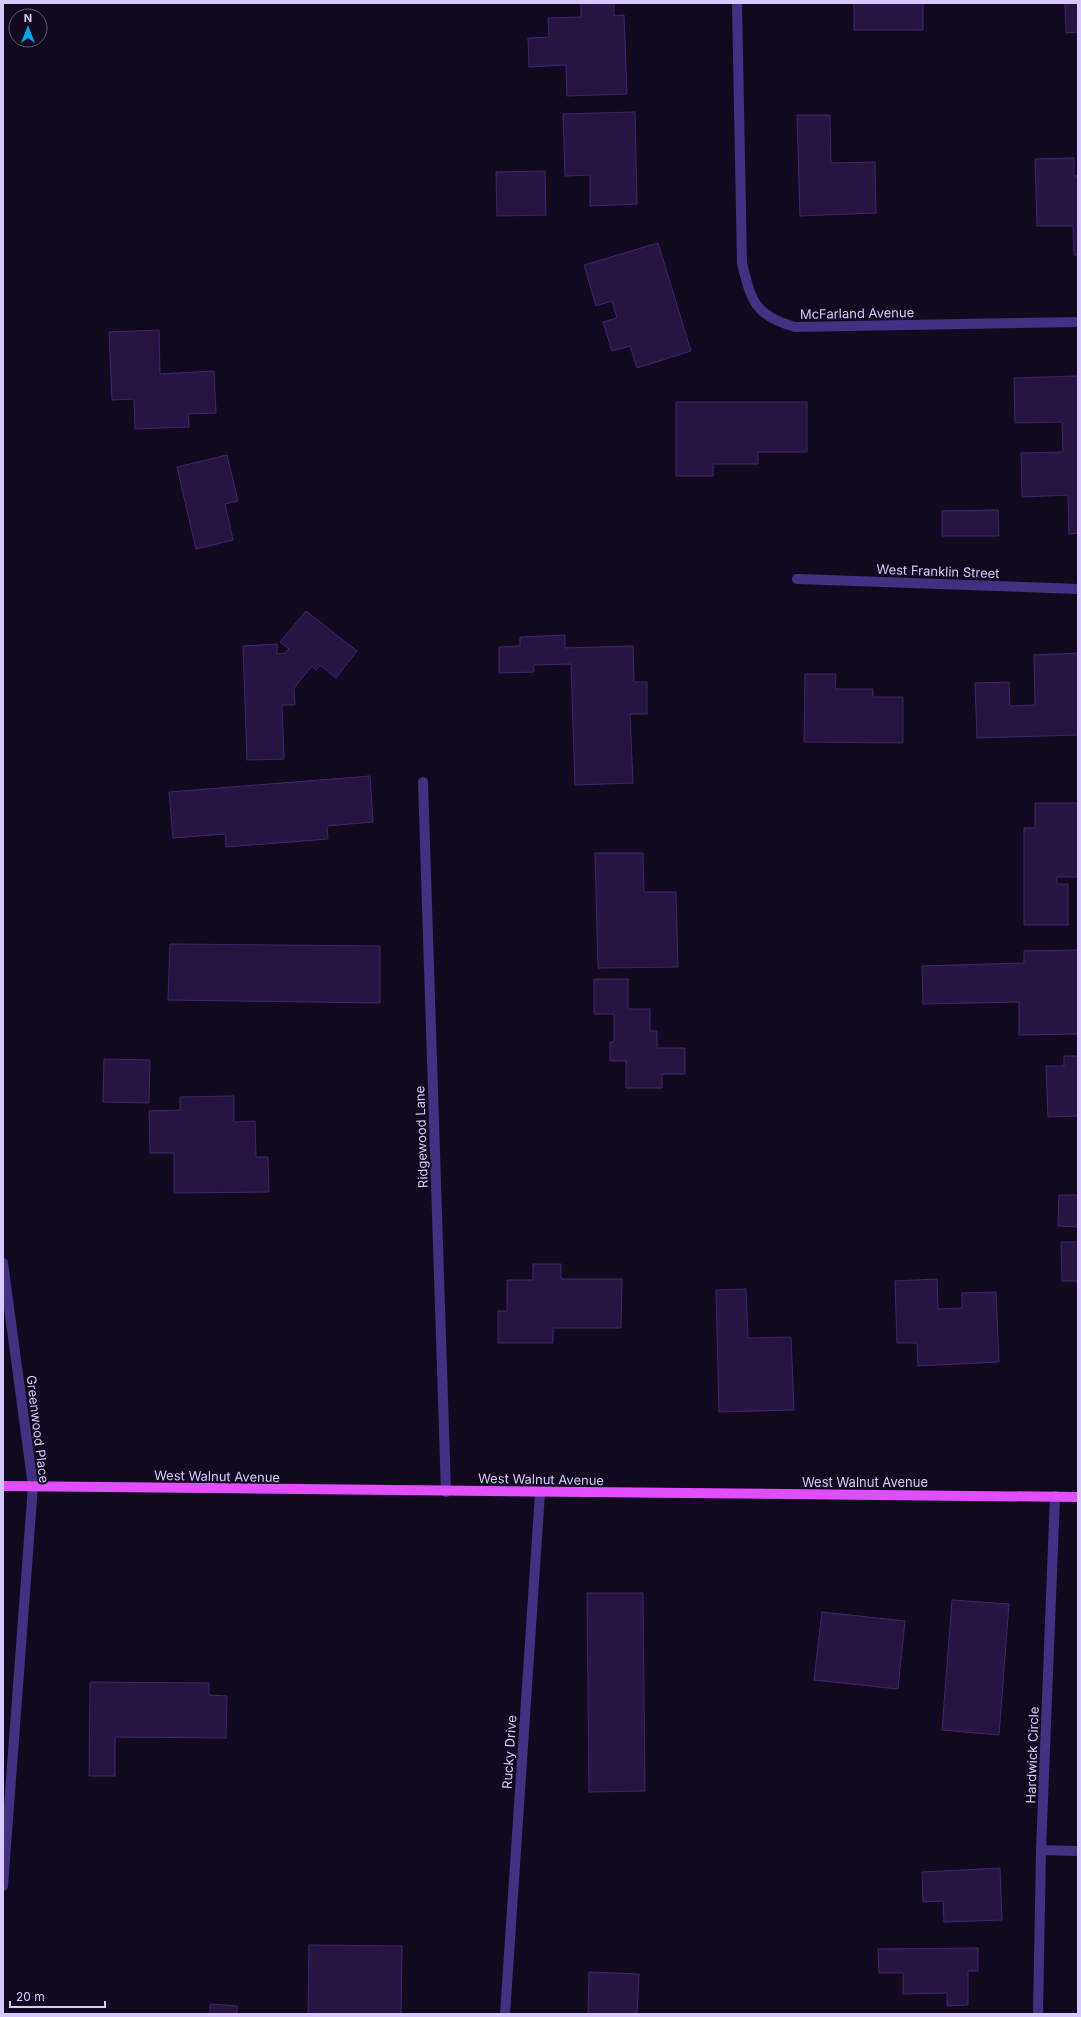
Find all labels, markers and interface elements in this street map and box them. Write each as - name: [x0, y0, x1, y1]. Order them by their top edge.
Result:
- north arrow: [8, 8, 48, 48]
- text: N: [24, 11, 32, 25]
- street label: McFarland Avenue: [800, 304, 914, 322]
- street label: West Franklin Street: [876, 561, 1000, 581]
- street label: Ridgewood Lane: [411, 1086, 431, 1188]
- street label: Greenwood Place: [23, 1374, 53, 1484]
- street label: West Walnut Avenue: [154, 1467, 280, 1485]
- street label: West Walnut Avenue: [478, 1470, 604, 1488]
- street label: West Walnut Avenue: [802, 1474, 928, 1490]
- street label: Hardwick Circle: [1022, 1706, 1042, 1804]
- street label: Rucky Drive: [498, 1715, 520, 1789]
- scale bar: [10, 1983, 105, 2009]
- text: 20 m: [16, 1989, 45, 2004]

